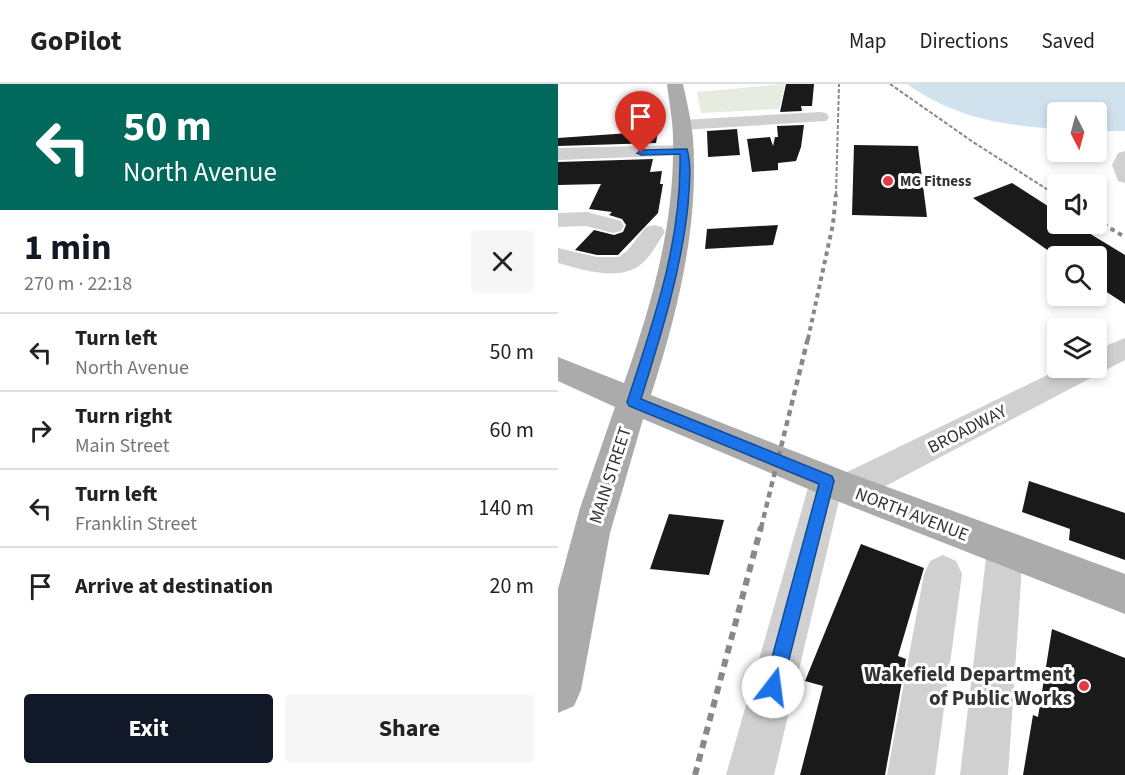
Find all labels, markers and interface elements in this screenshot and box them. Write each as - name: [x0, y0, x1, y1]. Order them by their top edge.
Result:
- text: GoPilot: [30, 21, 121, 61]
- text: Map: [849, 26, 887, 56]
- text: Directions: [920, 26, 1008, 56]
- text: Saved: [1041, 26, 1095, 56]
- pin: [615, 91, 666, 153]
- text: 50 m: [123, 97, 212, 157]
- icon: arrive: [624, 100, 657, 133]
- north arrow: [1047, 102, 1107, 162]
- map controls: [1047, 102, 1107, 378]
- icon: left: [24, 108, 102, 186]
- text: North Avenue: [123, 153, 277, 192]
- place label: MG Fitness: [900, 171, 972, 192]
- marker: MG Fitness: [881, 174, 895, 188]
- button: sound: [1047, 174, 1107, 234]
- text: 1 min: [24, 222, 112, 273]
- button: close: [471, 230, 534, 293]
- button: search: [1047, 246, 1107, 306]
- text: 270 m · 22:18: [24, 270, 132, 298]
- button: layers: [1047, 318, 1107, 378]
- text: Turn left: [75, 322, 157, 354]
- icon: left: [24, 336, 57, 369]
- text: 50 m: [489, 336, 534, 368]
- text: North Avenue: [75, 354, 189, 382]
- street label: BROADWAY: [923, 399, 1011, 460]
- text: Turn right: [75, 400, 172, 432]
- icon: right: [24, 414, 57, 447]
- text: 60 m: [489, 414, 534, 446]
- street label: MAIN STREET: [583, 423, 638, 527]
- text: Main Street: [75, 432, 170, 460]
- text: Turn left: [75, 478, 157, 510]
- street label: NORTH AVENUE: [852, 481, 972, 548]
- icon: left: [24, 492, 57, 525]
- text: 140 m: [479, 492, 534, 524]
- text: Franklin Street: [75, 510, 197, 538]
- icon: arrive: [24, 570, 57, 603]
- text: Arrive at destination: [75, 570, 273, 602]
- text: 20 m: [489, 570, 534, 602]
- position arrow: [741, 655, 805, 719]
- place label: Wakefield Department of Public Works: [864, 659, 1072, 713]
- marker: Wakefield Department of Public Works: [1077, 679, 1091, 693]
- button: Exit: [24, 694, 273, 763]
- button: Share: [285, 694, 534, 763]

